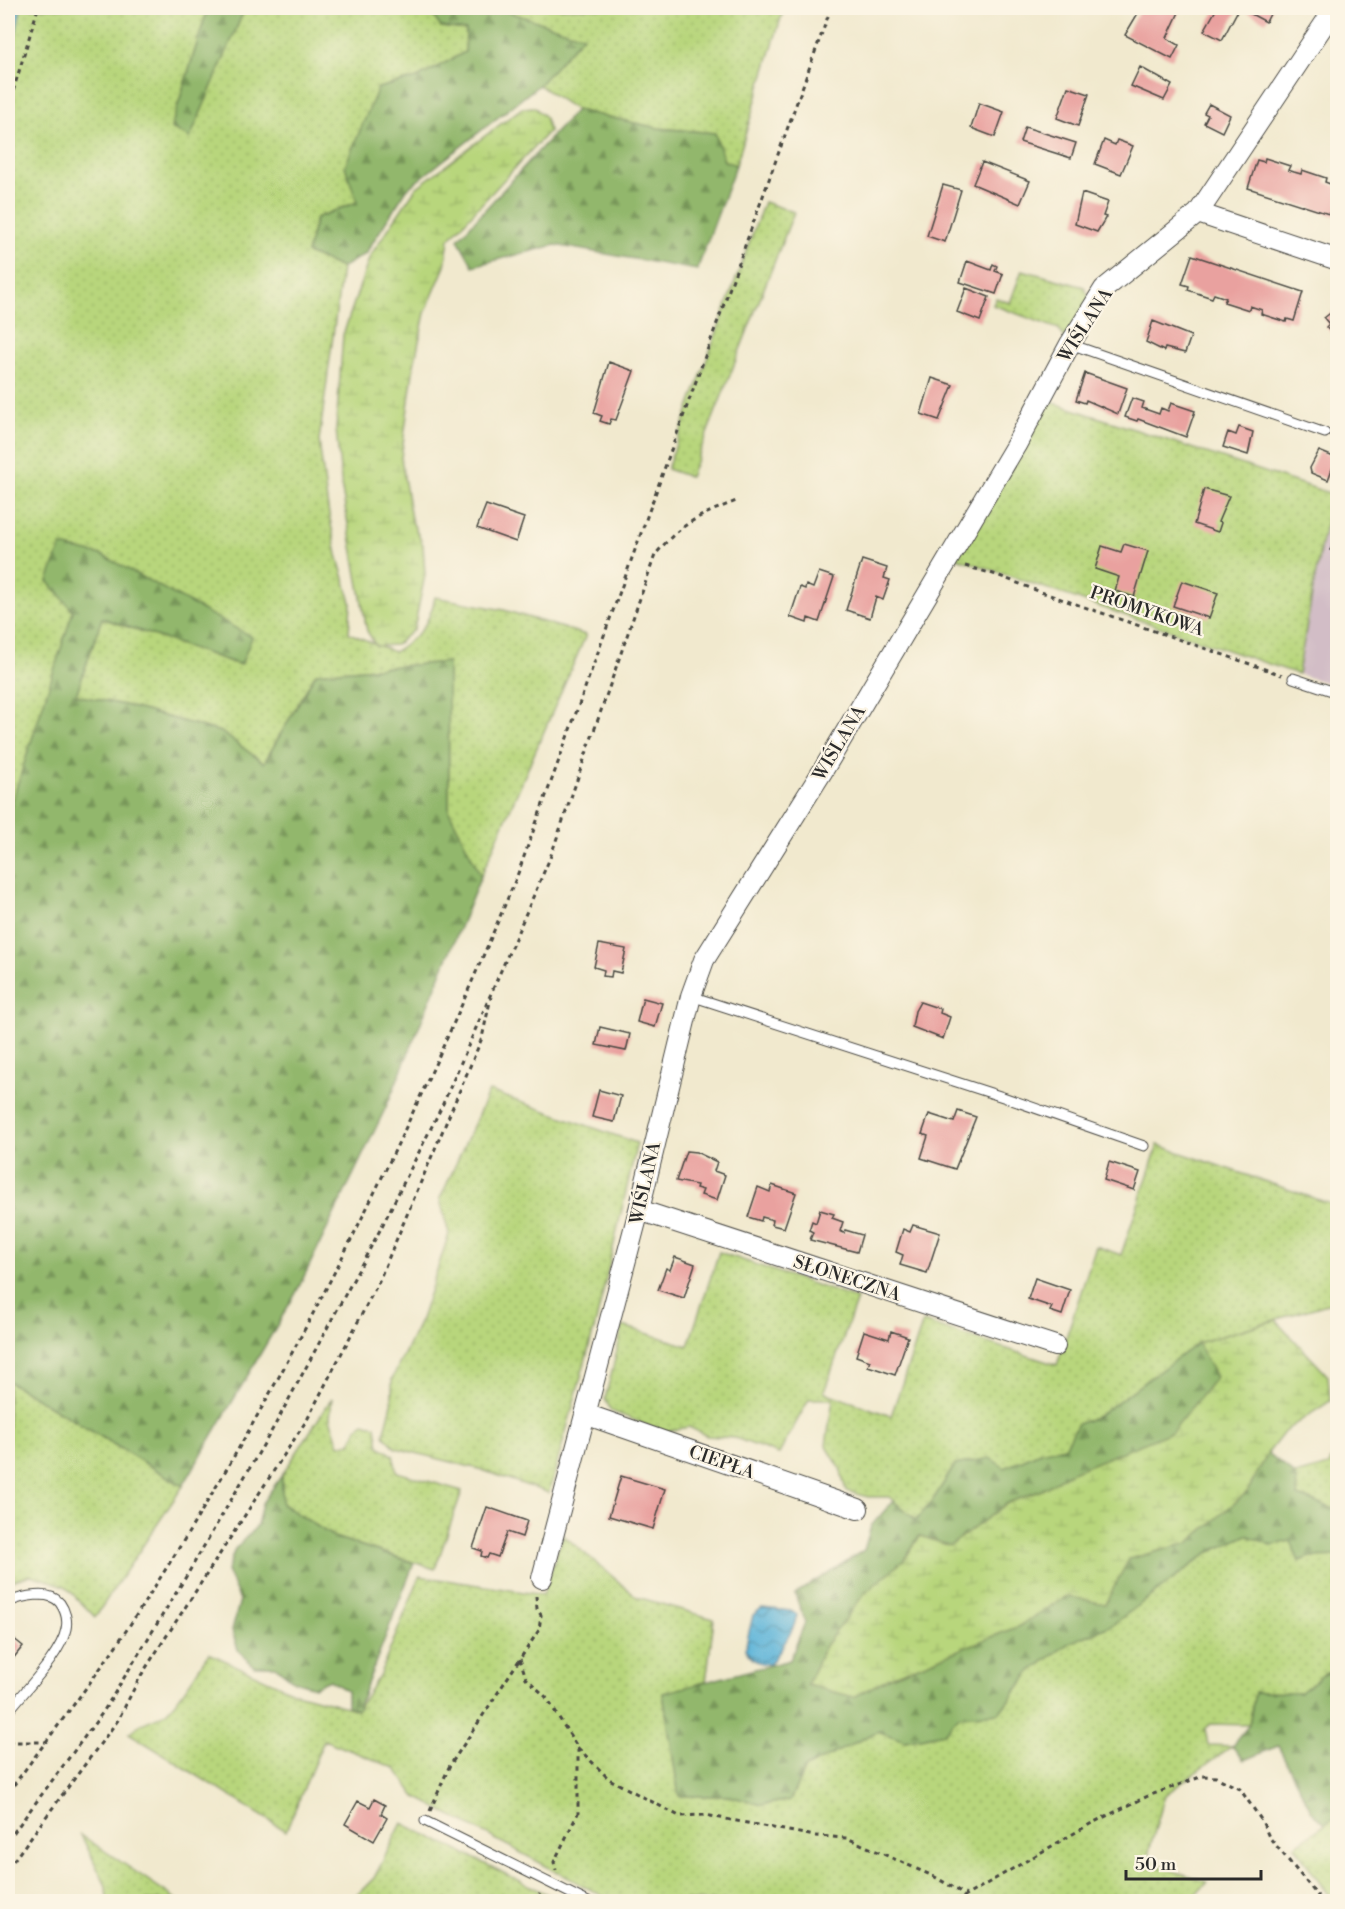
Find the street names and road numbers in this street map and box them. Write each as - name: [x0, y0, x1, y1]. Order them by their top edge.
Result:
- street label: WIŚLANA: [1052, 283, 1118, 368]
- street label: PROMYKOWA: [1087, 581, 1208, 642]
- street label: WIŚLANA: [807, 701, 871, 786]
- street label: WIŚLANA: [625, 1139, 666, 1228]
- street label: SŁONECZNA: [790, 1250, 904, 1307]
- street label: CIEPŁA: [686, 1440, 758, 1485]

